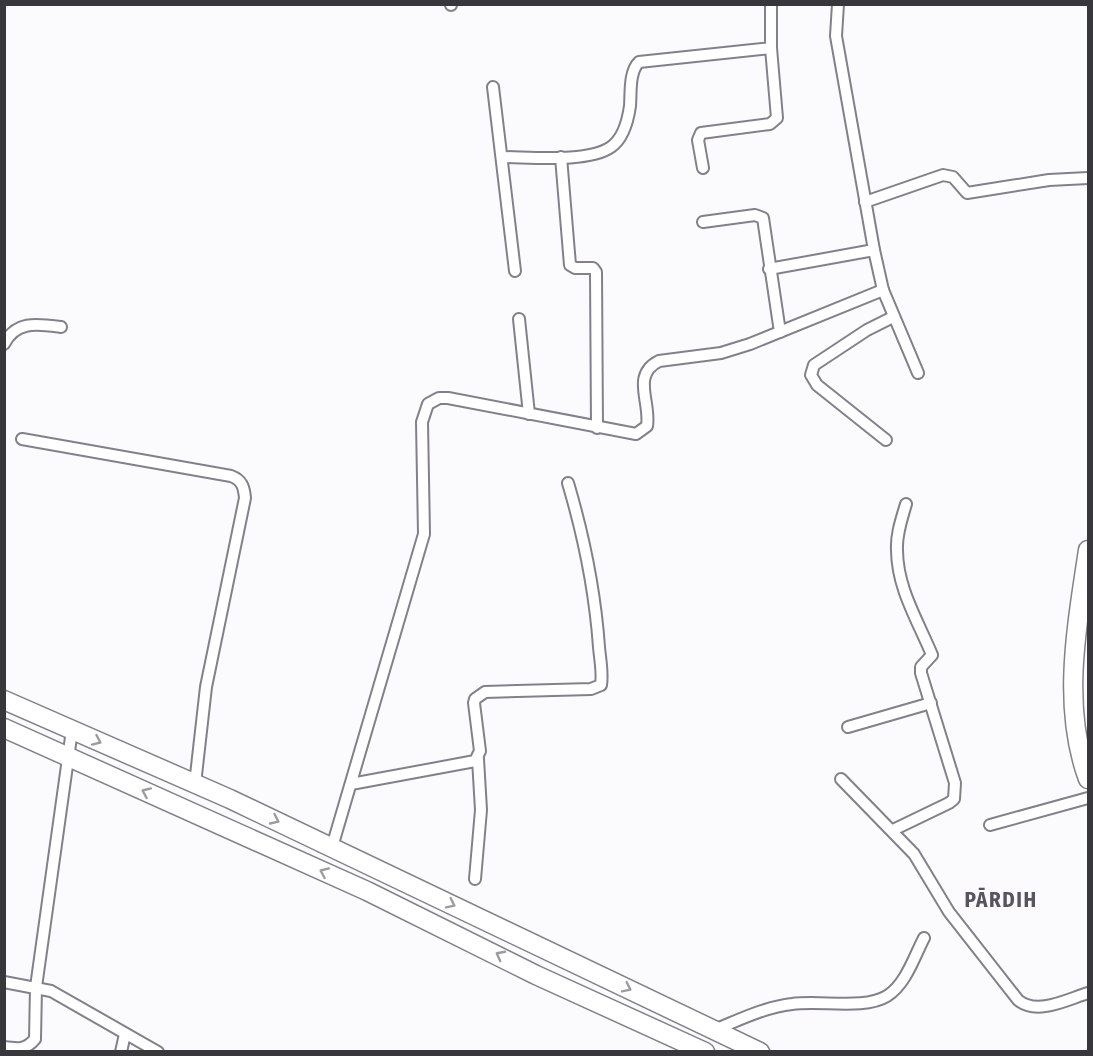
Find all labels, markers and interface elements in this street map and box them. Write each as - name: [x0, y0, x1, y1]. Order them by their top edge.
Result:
- one-way arrow: [90, 733, 101, 745]
- one-way arrow: [141, 787, 152, 799]
- one-way arrow: [268, 813, 279, 825]
- one-way arrow: [319, 867, 330, 879]
- district label: PĀRDIH: [964, 887, 1038, 913]
- one-way arrow: [444, 896, 455, 908]
- one-way arrow: [496, 951, 506, 962]
- one-way arrow: [620, 981, 631, 993]

